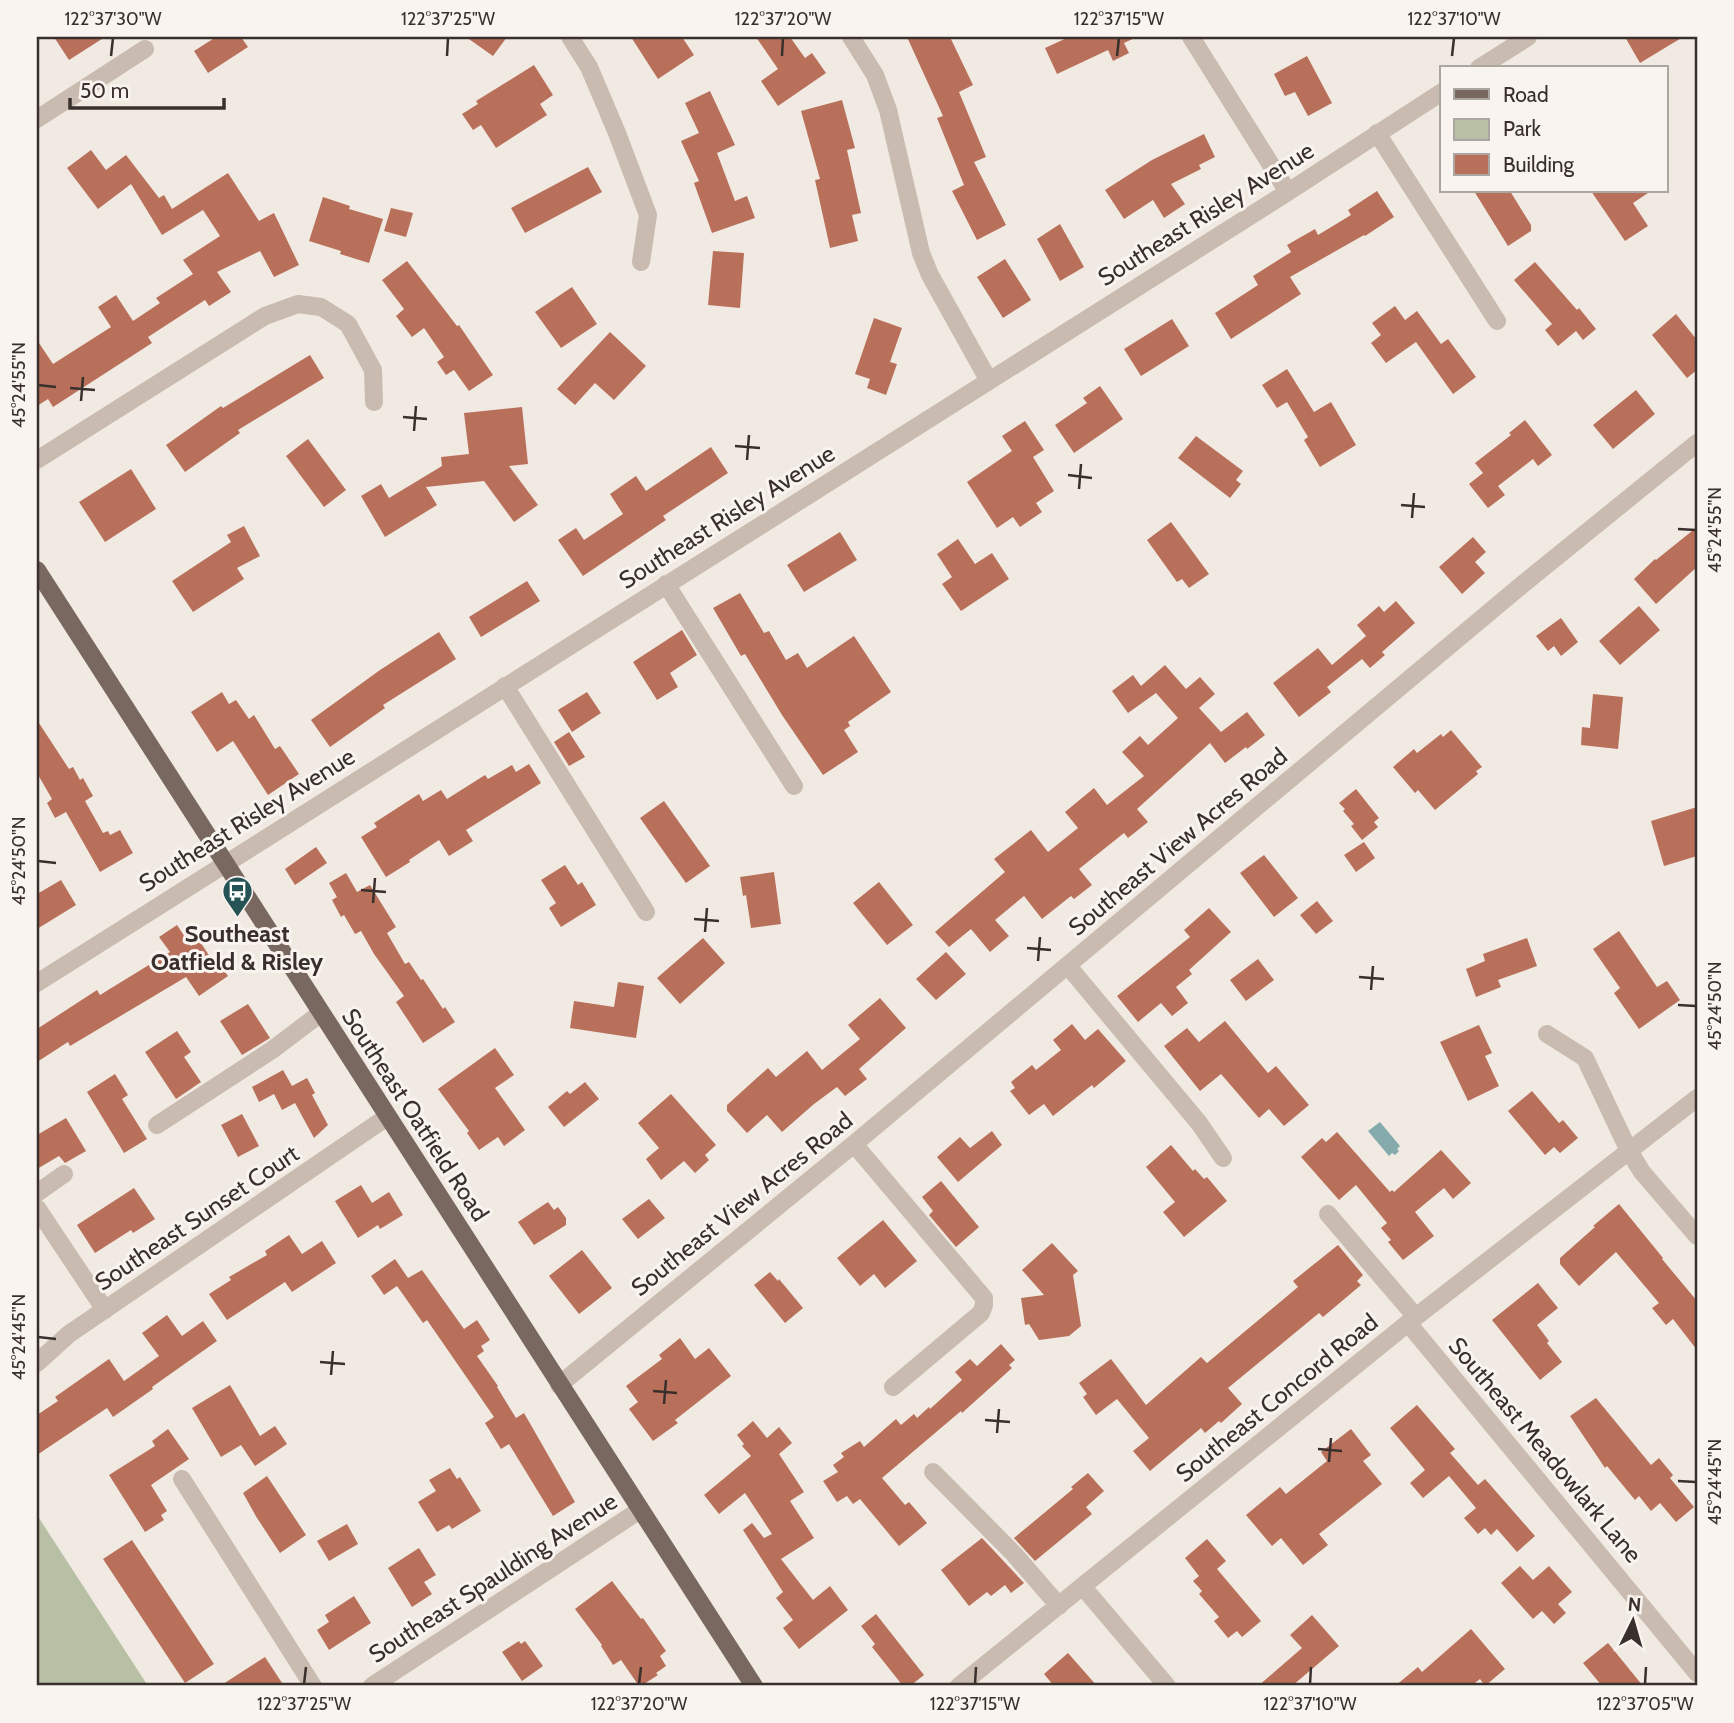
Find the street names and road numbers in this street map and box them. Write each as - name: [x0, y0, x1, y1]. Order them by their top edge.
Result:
- street label: Southeast Risley Avenue: [1093, 135, 1319, 292]
- street label: Southeast Risley Avenue: [614, 438, 840, 595]
- street label: Southeast Risley Avenue: [134, 741, 360, 898]
- street label: Southeast View Acres Road: [1063, 742, 1293, 942]
- street label: Southeast Oatfield Road: [336, 1003, 495, 1226]
- street label: Southeast View Acres Road: [625, 1105, 858, 1302]
- street label: Southeast Sunset Court: [89, 1139, 304, 1297]
- street label: Southeast Concord Road: [1170, 1307, 1383, 1488]
- street label: Southeast Meadowlark Lane: [1443, 1331, 1648, 1568]
- street label: Southeast Spaulding Avenue: [363, 1486, 622, 1669]

